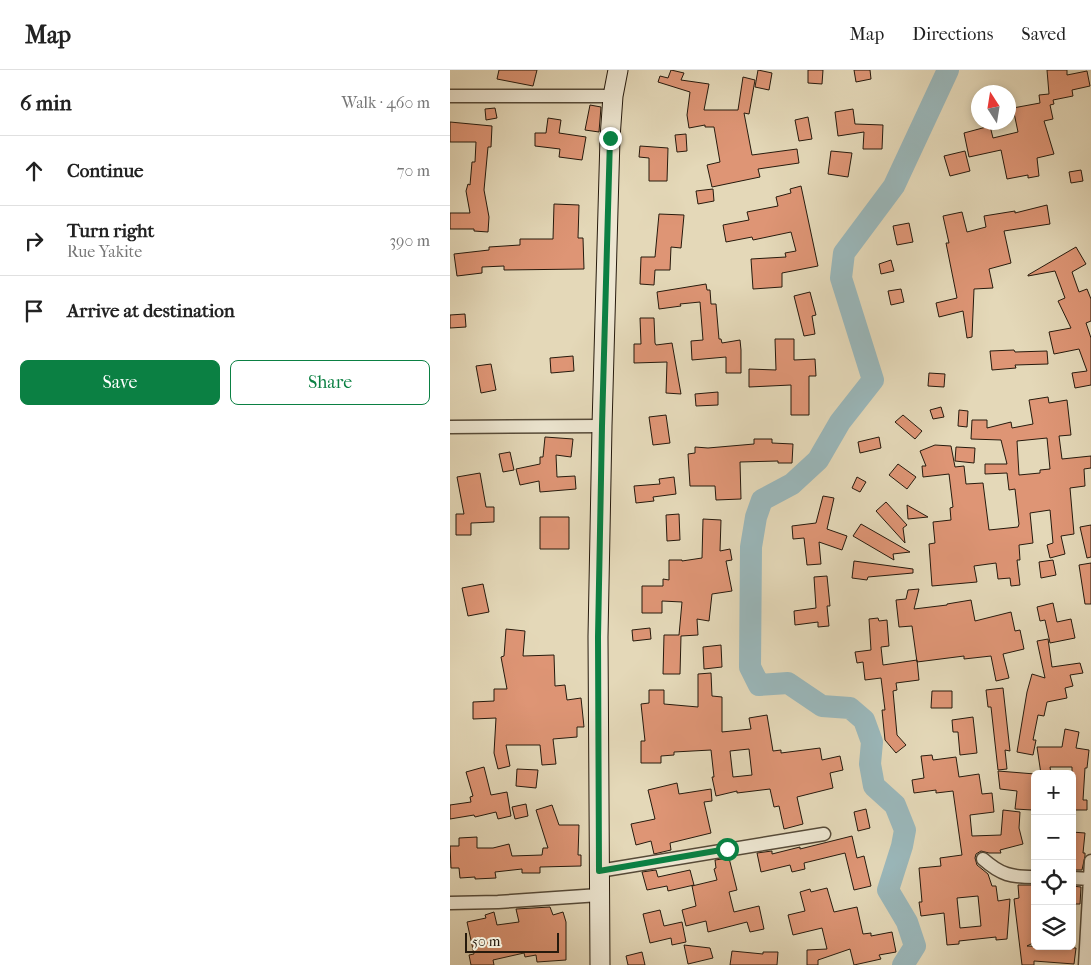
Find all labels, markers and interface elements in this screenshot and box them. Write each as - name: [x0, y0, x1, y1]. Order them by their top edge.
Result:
- text: Map: [25, 21, 71, 49]
- text: Map: [850, 24, 884, 45]
- text: Directions: [912, 24, 993, 45]
- text: Saved: [1021, 24, 1066, 45]
- north arrow: [971, 85, 1016, 130]
- text: 6 min: [20, 91, 72, 115]
- text: Walk · 460 m: [342, 93, 430, 112]
- route end: [599, 127, 622, 150]
- icon: ahead: [20, 157, 48, 185]
- text: Continue: [67, 160, 143, 182]
- text: 70 m: [397, 161, 430, 180]
- text: Turn right: [67, 220, 154, 242]
- icon: right: [20, 227, 48, 255]
- text: 390 m: [389, 231, 430, 250]
- text: Rue Yakite: [67, 242, 142, 261]
- icon: arrive: [20, 297, 48, 325]
- text: Arrive at destination: [67, 300, 235, 322]
- button: Save: [20, 360, 220, 405]
- button: Share: [230, 360, 430, 405]
- map controls: [1031, 770, 1076, 950]
- button: +: [1031, 770, 1076, 815]
- button: −: [1031, 815, 1076, 860]
- route start: [716, 838, 739, 861]
- button: locate: [1031, 860, 1076, 905]
- button: layers: [1031, 905, 1076, 950]
- scale bar: [465, 930, 559, 953]
- text: 50 m: [472, 933, 500, 950]

